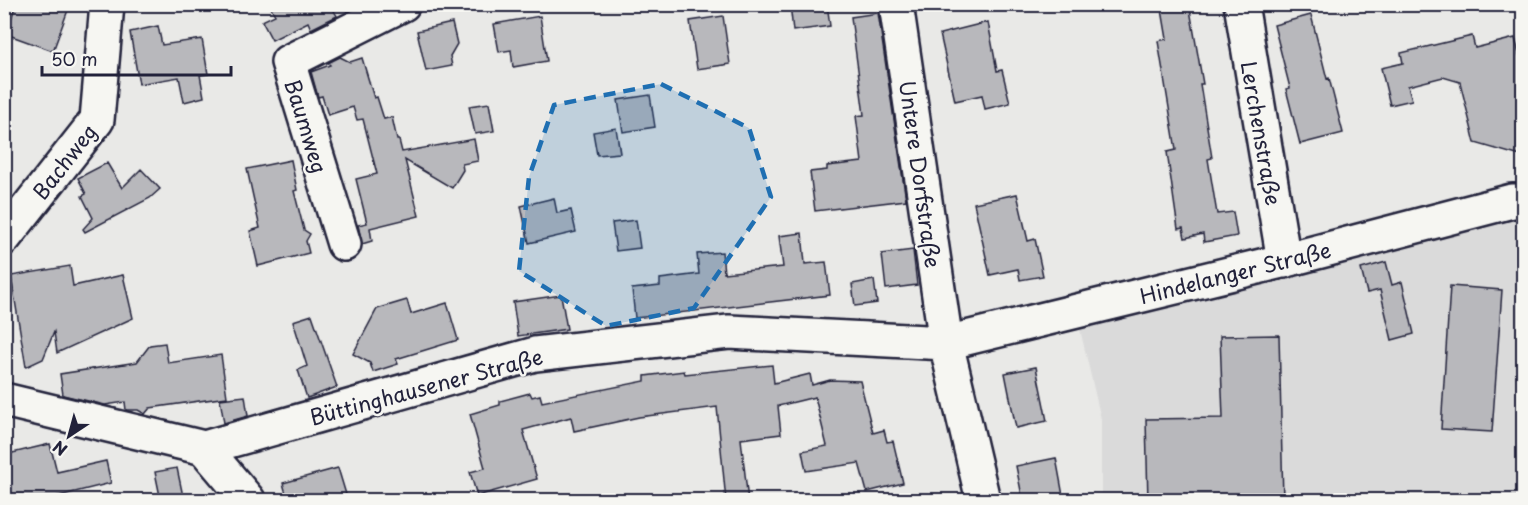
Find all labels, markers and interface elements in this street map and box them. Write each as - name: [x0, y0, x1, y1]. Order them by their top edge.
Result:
- scale bar: [42, 39, 231, 77]
- text: 50 m: [51, 45, 98, 72]
- street label: Lerchenstraße: [1234, 58, 1290, 208]
- street label: Baumweg: [278, 75, 336, 177]
- street label: Untere Dorfstraße: [892, 78, 950, 270]
- street label: Bachweg: [24, 116, 104, 206]
- street label: Hindelanger Straße: [1136, 233, 1334, 311]
- street label: Büttinghausener Straße: [306, 339, 546, 433]
- north arrow: [39, 406, 99, 466]
- text: N: [47, 436, 72, 462]

